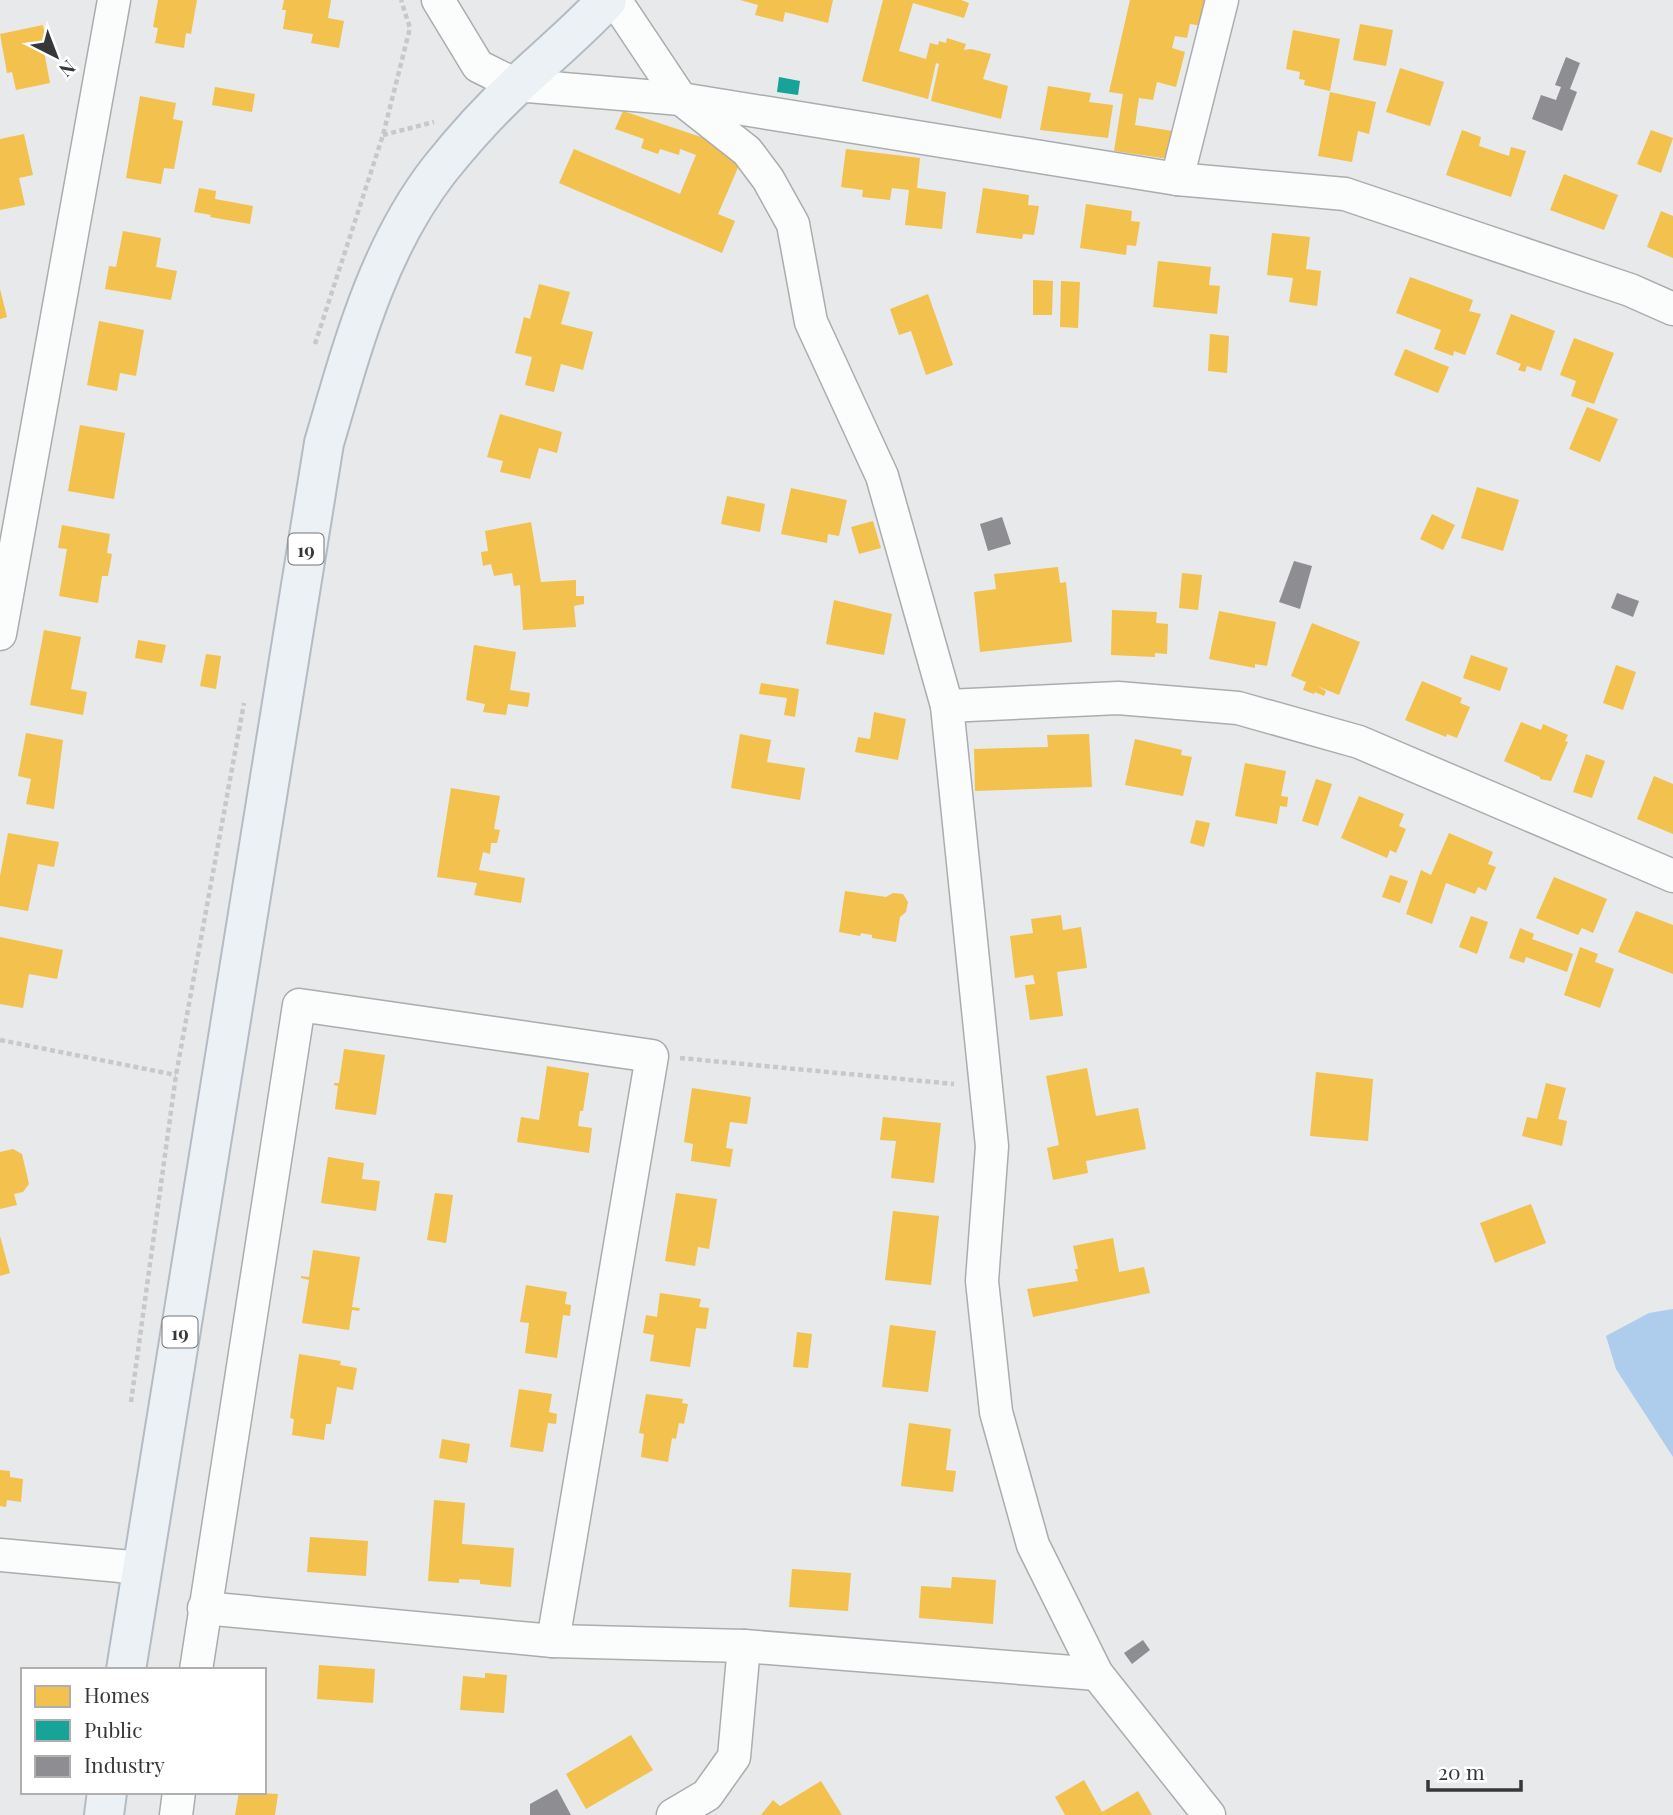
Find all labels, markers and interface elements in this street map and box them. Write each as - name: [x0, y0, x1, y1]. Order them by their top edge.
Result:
- north arrow: [21, 21, 91, 91]
- text: N: [54, 55, 82, 84]
- road number: 19: [288, 534, 324, 564]
- road number: 19: [162, 1316, 198, 1348]
- legend: [21, 1668, 266, 1794]
- text: Homes: [84, 1680, 150, 1708]
- text: Public: [84, 1715, 142, 1743]
- scale bar: [1428, 1748, 1521, 1792]
- text: Industry: [84, 1750, 165, 1778]
- text: 20 m: [1438, 1757, 1485, 1785]

